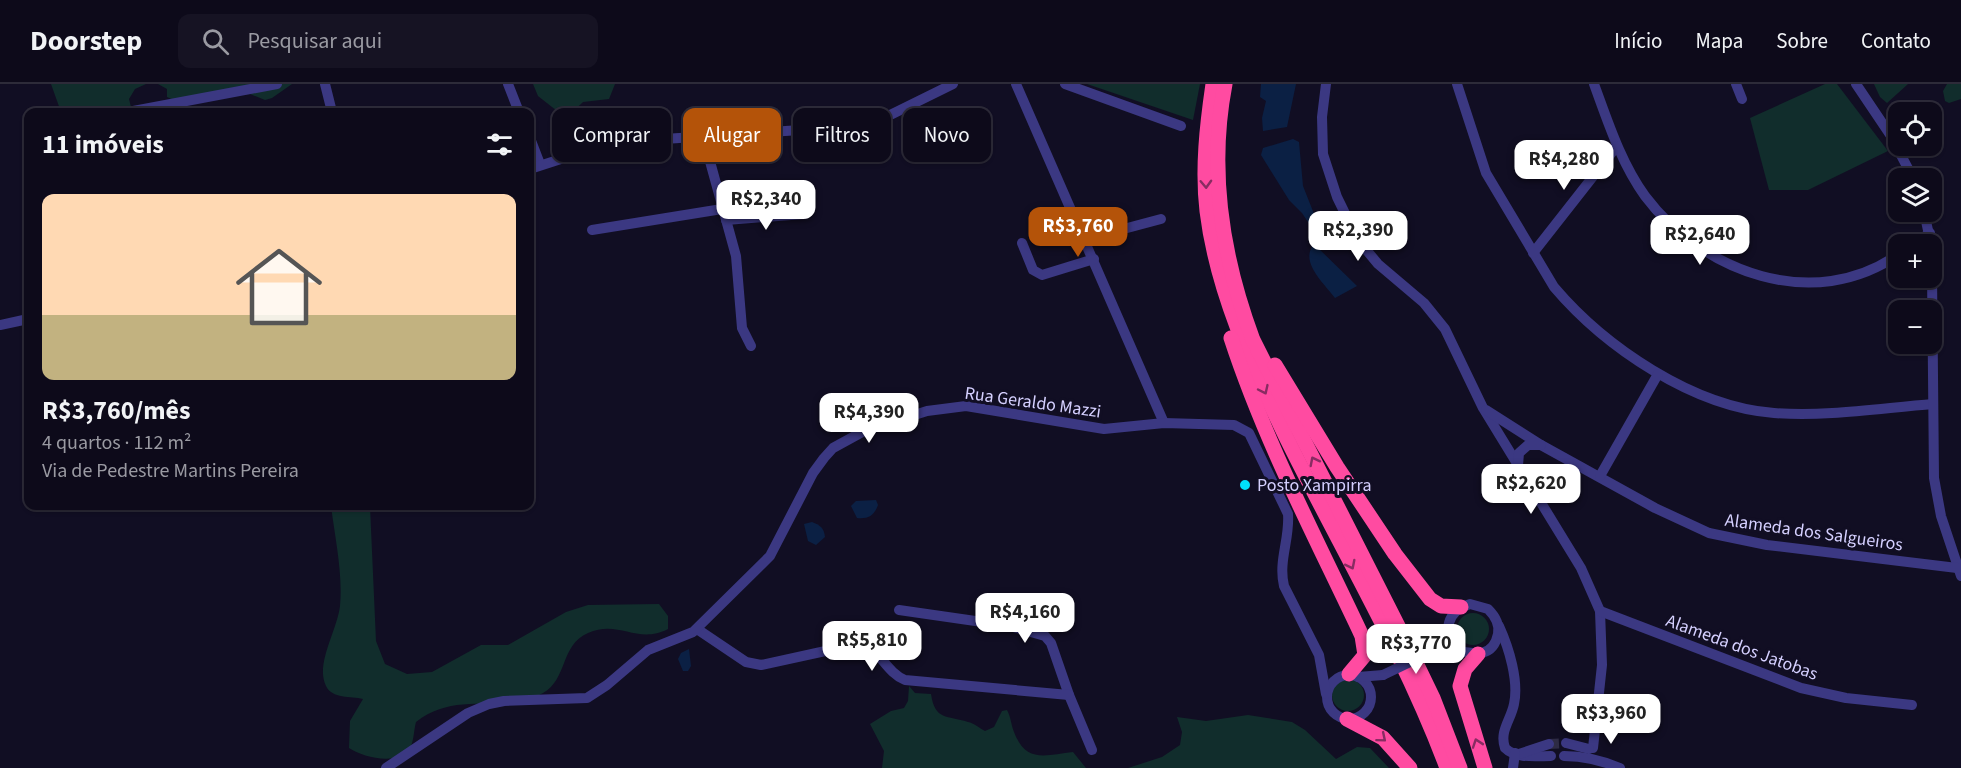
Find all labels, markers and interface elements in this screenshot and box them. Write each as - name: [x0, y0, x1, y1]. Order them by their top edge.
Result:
- search box: [178, 14, 598, 68]
- text: Doorstep: [30, 21, 142, 61]
- icon: search: [199, 25, 232, 58]
- text: Pesquisar aqui: [247, 25, 382, 57]
- text: Início: [1614, 26, 1662, 56]
- text: Mapa: [1695, 26, 1743, 56]
- text: Sobre: [1776, 26, 1828, 56]
- text: Contato: [1861, 26, 1931, 56]
- map controls: [1888, 102, 1942, 354]
- button: locate: [1888, 102, 1942, 156]
- chip: Comprar: [552, 108, 671, 162]
- chip: Alugar: [683, 108, 781, 162]
- chip: Filtros: [793, 108, 891, 162]
- chip: Novo: [903, 108, 991, 162]
- text: 11 imóveis: [42, 126, 164, 163]
- icon: filters: [483, 128, 516, 161]
- pin: R$4,280: [1509, 140, 1619, 191]
- text: R$4,280: [1528, 145, 1600, 173]
- button: layers: [1888, 168, 1942, 222]
- pin: R$2,340: [711, 180, 821, 231]
- one-way arrow: [1199, 180, 1212, 189]
- text: R$2,340: [730, 185, 802, 213]
- pin: R$3,760: [1023, 207, 1133, 258]
- pin: R$2,390: [1303, 211, 1413, 262]
- text: R$3,760: [1042, 212, 1114, 240]
- pin: R$2,640: [1645, 215, 1755, 266]
- text: R$2,390: [1322, 216, 1394, 244]
- text: R$2,640: [1664, 220, 1736, 248]
- icon: home: [225, 233, 333, 341]
- button: +: [1888, 234, 1942, 288]
- button: −: [1888, 300, 1942, 354]
- street label: Rua Geraldo Mazzi: [963, 381, 1103, 424]
- one-way arrow: [1256, 384, 1268, 395]
- text: R$3,760/mês: [42, 392, 190, 429]
- pin: R$4,390: [814, 393, 924, 444]
- text: R$4,390: [833, 398, 905, 426]
- text: 4 quartos · 112 m²: [42, 429, 191, 457]
- one-way arrow: [1310, 456, 1321, 467]
- text: Via de Pedestre Martins Pereira: [42, 457, 299, 485]
- pin: R$2,620: [1476, 464, 1586, 515]
- text: R$2,620: [1495, 469, 1567, 497]
- place label: Posto Xampirra: [1257, 473, 1371, 498]
- marker: Posto Xampirra: [1238, 478, 1252, 492]
- street label: Alameda dos Salgueiros: [1723, 508, 1905, 557]
- one-way arrow: [1344, 558, 1355, 569]
- pin: R$4,160: [970, 593, 1080, 644]
- text: R$4,160: [989, 598, 1061, 626]
- street label: Alameda dos Jatobas: [1662, 608, 1821, 687]
- pin: R$5,810: [817, 621, 927, 672]
- pin: R$3,770: [1361, 624, 1471, 675]
- text: R$5,810: [836, 626, 908, 654]
- text: R$3,770: [1380, 629, 1452, 657]
- pin: R$3,960: [1556, 694, 1666, 745]
- text: R$3,960: [1575, 699, 1647, 727]
- one-way arrow: [1375, 731, 1386, 742]
- one-way arrow: [1472, 738, 1485, 749]

